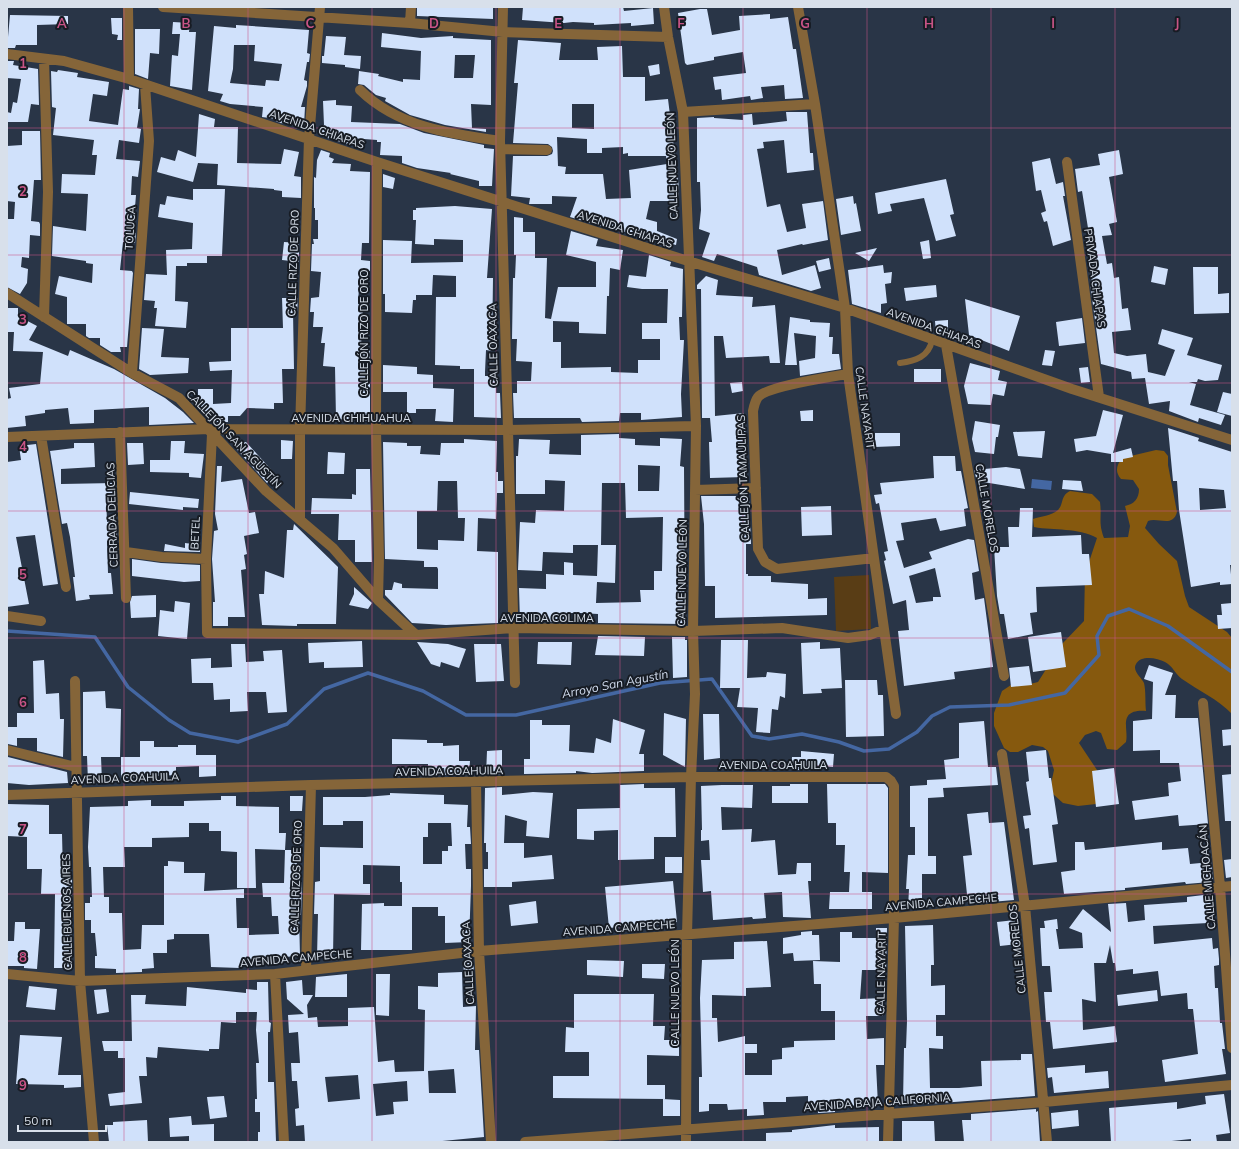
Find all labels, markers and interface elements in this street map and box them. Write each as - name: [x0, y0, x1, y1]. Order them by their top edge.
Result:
- text: A: [57, 15, 67, 31]
- text: B: [182, 15, 191, 31]
- text: C: [306, 15, 315, 31]
- text: D: [429, 15, 439, 31]
- text: E: [554, 15, 562, 31]
- text: F: [677, 15, 685, 31]
- text: G: [800, 15, 810, 31]
- text: H: [924, 15, 934, 31]
- text: I: [1051, 15, 1055, 31]
- text: J: [1175, 15, 1179, 31]
- text: 1: [19, 55, 27, 71]
- street label: AVENIDA CHIAPAS: [268, 106, 367, 152]
- street label: CALLE NUEVO LEÓN: [663, 112, 681, 220]
- text: 2: [19, 183, 27, 199]
- street label: TOLUCA: [121, 206, 139, 250]
- street label: AVENIDA CHIAPAS: [575, 207, 675, 251]
- street label: CALLE RIZO DE ORO: [284, 209, 302, 317]
- street label: PRIVADA CHIAPAS: [1081, 228, 1109, 329]
- street label: CALLEJÓN RIZO DE ORO: [357, 269, 371, 397]
- street label: CALLE OAXACA: [485, 303, 501, 387]
- street label: AVENIDA CHIAPAS: [885, 304, 983, 352]
- text: 3: [19, 311, 27, 327]
- street label: CALLE NAYARIT: [852, 366, 878, 451]
- street label: CALLEJÓN SAN AGUSTÍN: [183, 387, 285, 491]
- street label: AVENIDA CHIHUAHUA: [291, 411, 411, 425]
- street label: CALLEJÓN TAMAULIPAS: [734, 414, 752, 542]
- text: 4: [19, 438, 27, 454]
- street label: CERRADA DELICIAS: [103, 462, 121, 568]
- street label: CALLE MORELOS: [972, 463, 1002, 554]
- street label: BETEL: [187, 516, 203, 550]
- street label: CALLE NUEVO LEÓN: [674, 519, 690, 627]
- text: 5: [19, 566, 27, 582]
- street label: AVENIDA COLIMA: [500, 611, 594, 625]
- water label: Arroyo San Agustín: [559, 666, 669, 701]
- text: 6: [19, 694, 27, 710]
- street label: AVENIDA COAHUILA: [719, 758, 827, 772]
- street label: AVENIDA COAHUILA: [395, 763, 503, 779]
- street label: AVENIDA COAHUILA: [70, 769, 180, 787]
- street label: CALLE RIZOS DE ORO: [287, 820, 305, 934]
- text: 7: [19, 821, 27, 837]
- street label: CALLE MICHOACÁN: [1195, 824, 1219, 930]
- street label: CALLE BUENOS AIRES: [59, 853, 75, 971]
- street label: AVENIDA CAMPECHE: [884, 890, 998, 914]
- street label: CALLE MORELOS: [1005, 904, 1029, 994]
- street label: AVENIDA CAMPECHE: [562, 917, 676, 939]
- street label: CALLE OAXACA: [459, 921, 477, 1005]
- street label: CALLE NAYARIT: [873, 931, 889, 1015]
- street label: CALLE NUEVO LEÓN: [668, 939, 682, 1047]
- street label: AVENIDA CAMPECHE: [239, 946, 353, 970]
- text: 8: [19, 949, 27, 965]
- text: 9: [19, 1077, 27, 1093]
- street label: AVENIDA BAJA CALIFORNIA: [803, 1090, 951, 1114]
- scale bar: [18, 1107, 106, 1133]
- text: 50 m: [24, 1113, 52, 1128]

